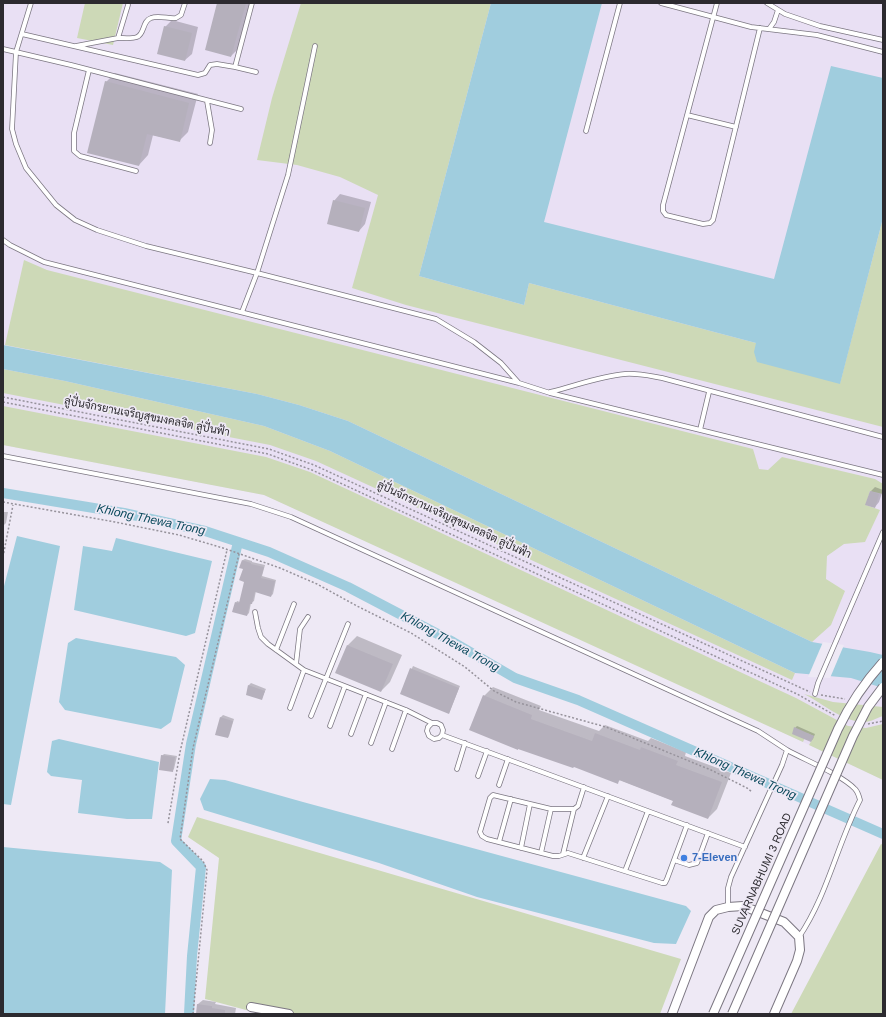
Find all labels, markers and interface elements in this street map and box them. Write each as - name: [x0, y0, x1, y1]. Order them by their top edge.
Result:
- street label: ลู่ปั่นจักรยานเจริญสุขมงคลจิต ลู่ปั่นฟ้า: [63, 394, 231, 440]
- street label: ลู่ปั่นจักรยานเจริญสุขมงคลจิต ลู่ปั่นฟ้า: [375, 478, 533, 562]
- water label: Khlong Thewa Trong: [95, 501, 207, 539]
- water label: Khlong Thewa Trong: [398, 609, 502, 675]
- water label: Khlong Thewa Trong: [692, 745, 798, 803]
- street label: SUVARNABHUMI 3 ROAD: [729, 811, 795, 937]
- place label: 7-Eleven: [692, 851, 737, 865]
- marker: 7-Eleven: [679, 853, 689, 863]

